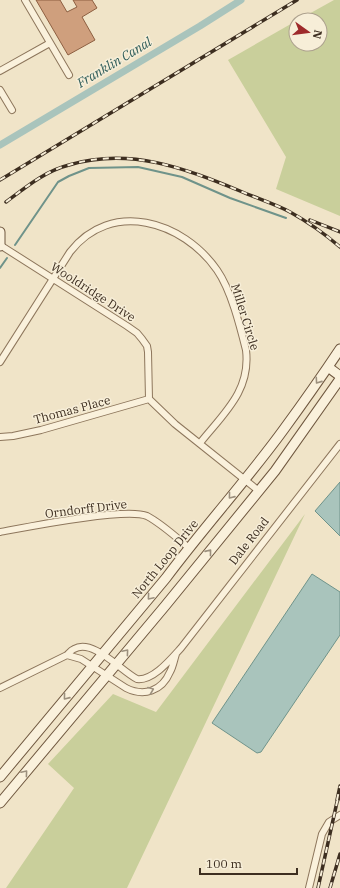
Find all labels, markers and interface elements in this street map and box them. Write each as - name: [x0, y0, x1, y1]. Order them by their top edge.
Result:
- north arrow: [288, 12, 328, 52]
- text: N: [310, 29, 326, 41]
- water label: Franklin Canal: [73, 33, 155, 92]
- street label: Wooldridge Drive: [48, 259, 138, 325]
- street label: Miller Circle: [228, 282, 263, 352]
- one-way arrow: [316, 377, 323, 384]
- street label: Thomas Place: [32, 392, 112, 427]
- one-way arrow: [229, 491, 236, 499]
- street label: Orndorff Drive: [44, 496, 128, 521]
- street label: Dale Road: [225, 514, 272, 568]
- street label: North Loop Drive: [128, 516, 201, 601]
- one-way arrow: [204, 549, 211, 556]
- one-way arrow: [147, 593, 154, 600]
- one-way arrow: [122, 650, 129, 657]
- one-way arrow: [147, 687, 154, 695]
- one-way arrow: [64, 692, 71, 700]
- one-way arrow: [20, 771, 27, 778]
- scale bar: [200, 850, 297, 876]
- text: 100 m: [206, 856, 242, 871]

